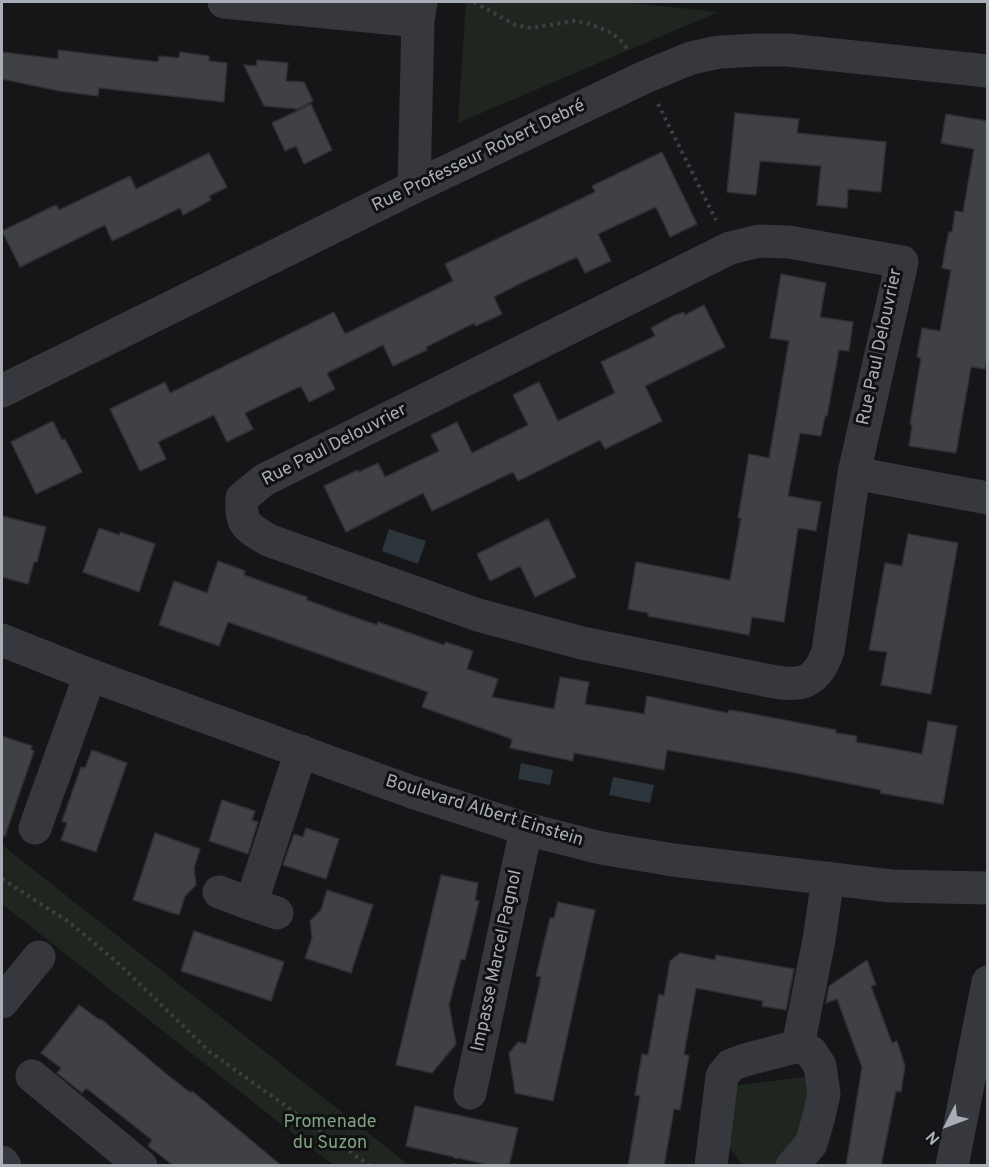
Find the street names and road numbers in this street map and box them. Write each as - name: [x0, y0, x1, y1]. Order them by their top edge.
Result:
- street label: Rue Professeur Robert Debré: [369, 96, 589, 218]
- street label: Rue Paul Delouvrier: [854, 267, 908, 427]
- street label: Rue Paul Delouvrier: [259, 400, 411, 492]
- street label: Boulevard Albert Einstein: [382, 772, 586, 852]
- street label: Impasse Marcel Pagnol: [468, 868, 528, 1054]

